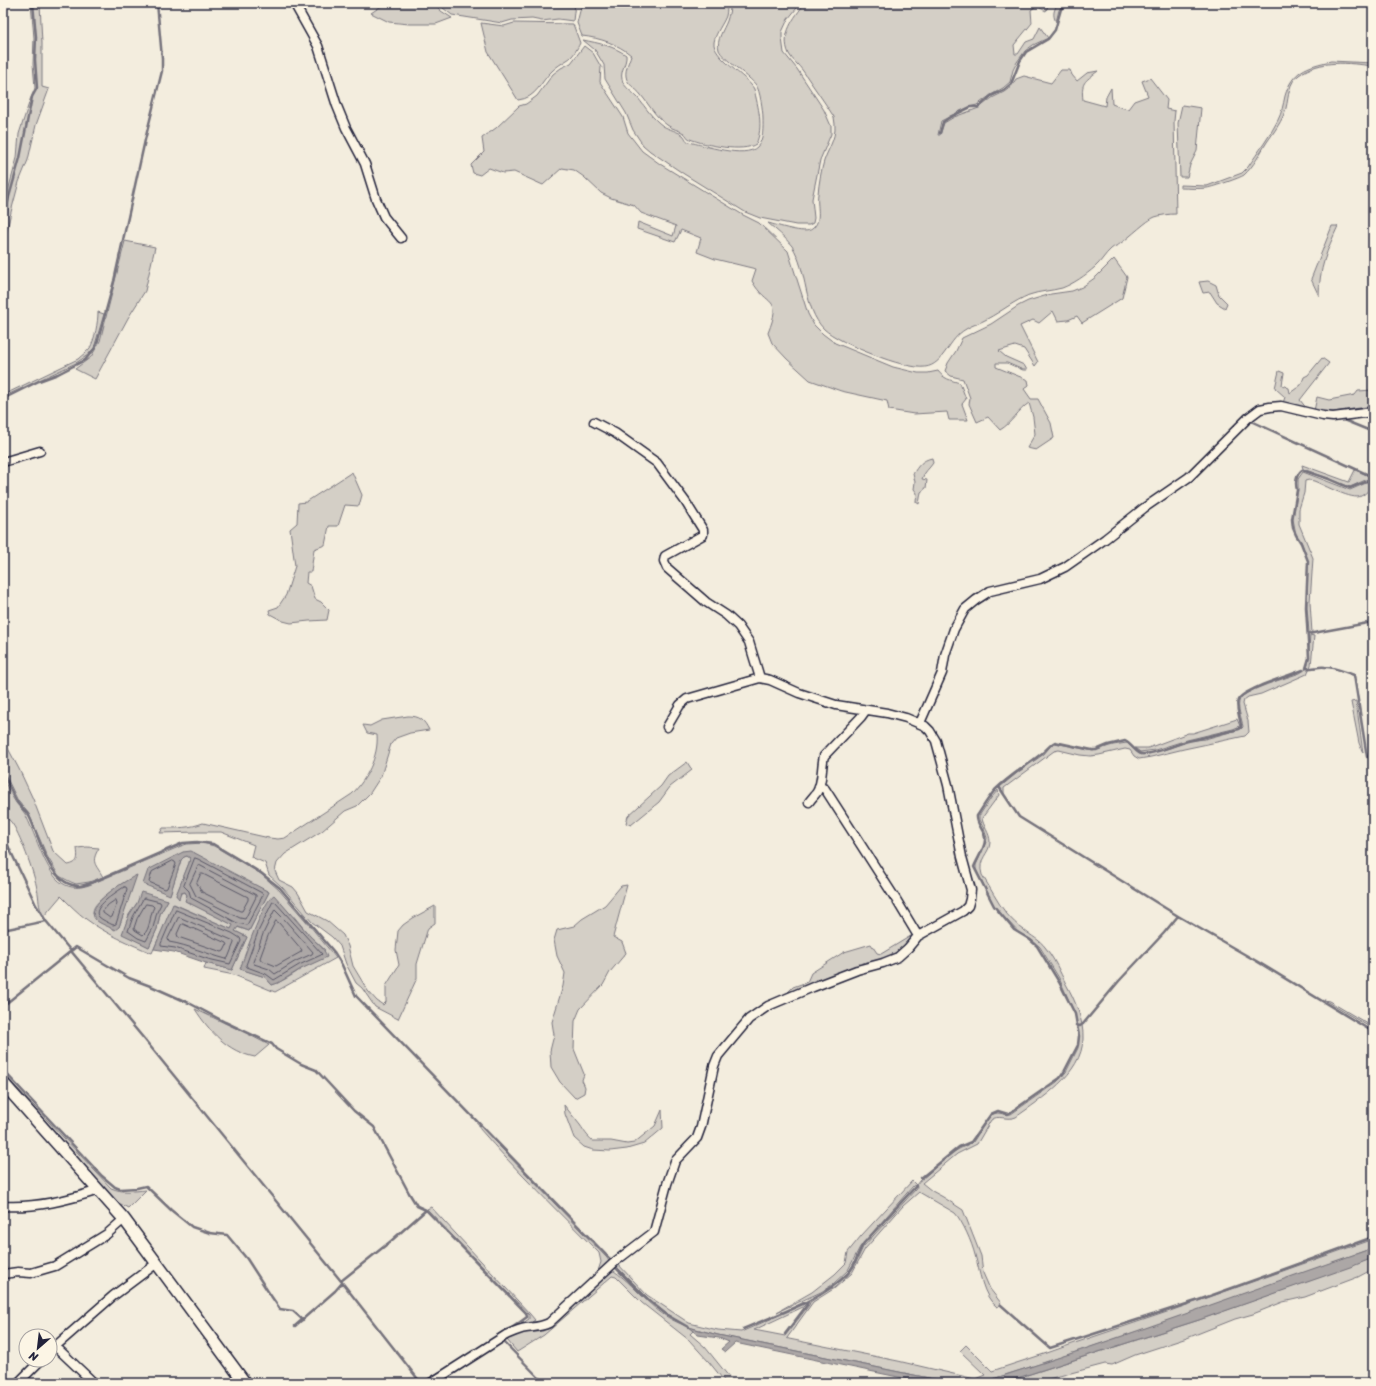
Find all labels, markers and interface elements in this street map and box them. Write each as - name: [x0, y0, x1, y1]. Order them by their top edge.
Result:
- north arrow: [18, 1328, 58, 1368]
- text: N: [25, 1346, 42, 1367]

